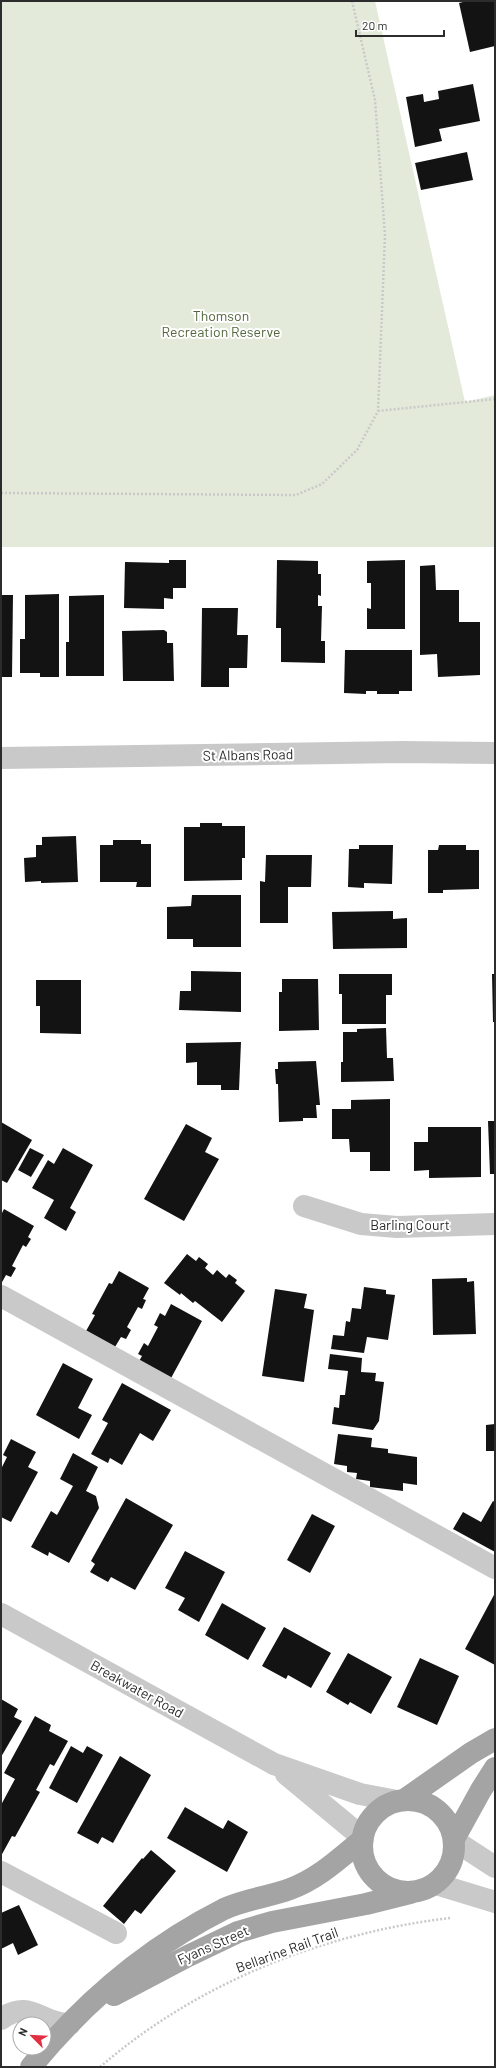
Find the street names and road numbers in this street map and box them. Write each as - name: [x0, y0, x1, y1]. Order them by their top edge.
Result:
- street label: St Albans Road: [203, 745, 293, 764]
- street label: Barling Court: [370, 1216, 450, 1233]
- street label: Breakwater Road: [88, 1656, 187, 1721]
- street label: Fyans Street: [175, 1921, 251, 1968]
- street label: Bellarine Rail Trail: [233, 1923, 340, 1976]

